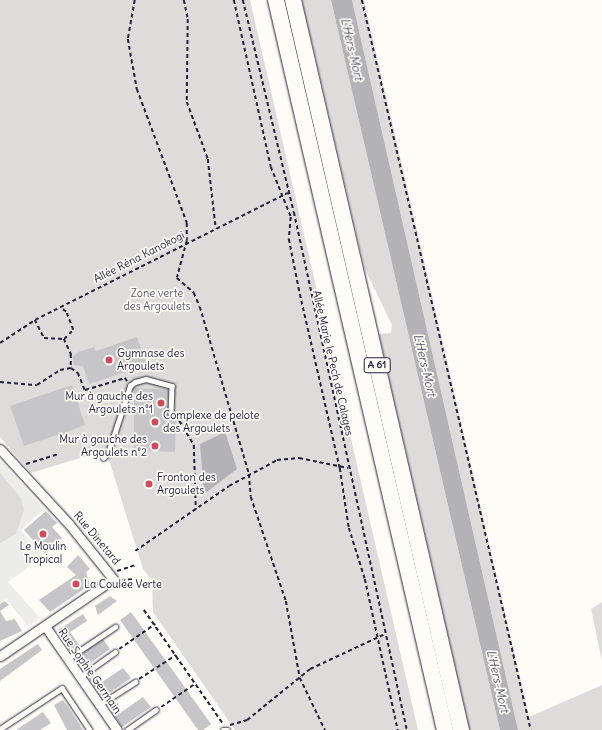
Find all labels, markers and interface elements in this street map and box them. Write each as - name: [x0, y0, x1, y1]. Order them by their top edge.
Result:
- water label: L'Hers-Mort: [338, 16, 366, 82]
- street label: Allée Réna Kanokogi: [91, 228, 187, 286]
- park label: Zone verte des Argoulets: [123, 287, 191, 313]
- street label: Allée Marie le Pech de Calages: [310, 289, 356, 437]
- water label: L'Hers-Mort: [411, 332, 439, 398]
- place label: Gymnase des Argoulets: [117, 347, 184, 373]
- marker: Gymnase des Argoulets: [104, 355, 114, 365]
- road number: A 61: [363, 357, 391, 373]
- place label: Mur à gauche des Argoulets n°1: [65, 390, 153, 416]
- marker: Mur à gauche des Argoulets n°1: [156, 398, 166, 408]
- place label: Complexe de pelote des Argoulets: [163, 409, 259, 435]
- marker: Complexe de pelote des Argoulets: [150, 417, 160, 427]
- place label: Mur à gauche des Argoulets n°2: [59, 433, 147, 459]
- marker: Mur à gauche des Argoulets n°2: [150, 441, 160, 451]
- place label: Fronton des Argoulets: [157, 471, 216, 497]
- marker: Fronton des Argoulets: [144, 479, 154, 489]
- street label: Rue Dinetard: [71, 509, 123, 567]
- marker: Le Moulin Tropical: [38, 529, 48, 539]
- place label: Le Moulin Tropical: [20, 540, 66, 566]
- place label: La Coulée Verte: [84, 577, 162, 591]
- marker: La Coulée Verte: [71, 579, 81, 589]
- street label: Rue Sophie Germain: [56, 626, 124, 716]
- water label: L'Hers-Mort: [484, 648, 512, 714]

